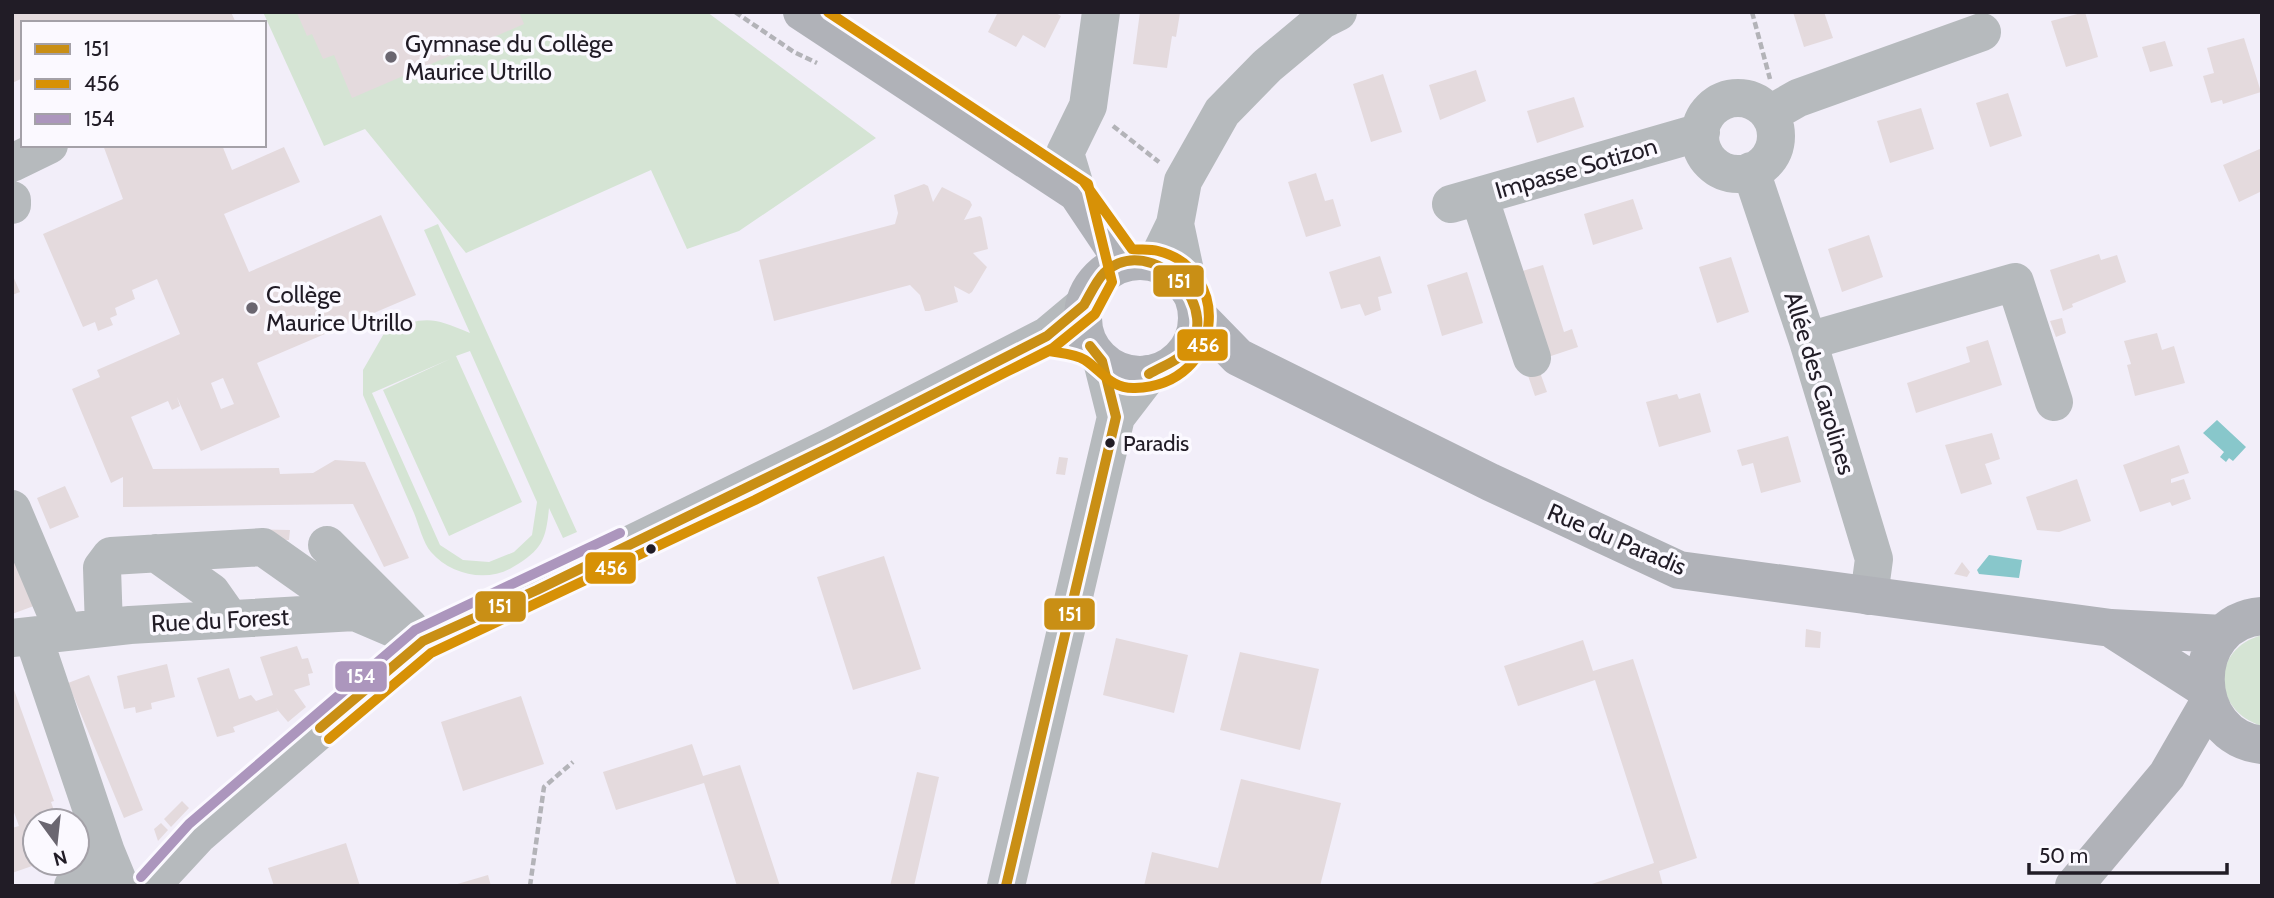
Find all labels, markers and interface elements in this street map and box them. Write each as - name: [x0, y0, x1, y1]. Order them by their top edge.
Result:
- legend: [21, 21, 266, 147]
- place label: Gymnase du Collège Maurice Utrillo: [405, 29, 613, 86]
- text: 151: [84, 36, 109, 61]
- marker: Gymnase du Collège Maurice Utrillo: [383, 49, 399, 65]
- text: 456: [84, 71, 119, 96]
- text: 154: [84, 106, 114, 131]
- street label: Impasse Sotizon: [1492, 131, 1660, 205]
- line badge: 151: [1152, 264, 1205, 298]
- text: 151: [1167, 270, 1191, 293]
- place label: Collège Maurice Utrillo: [266, 280, 413, 337]
- street label: Allée des Carolines: [1778, 288, 1862, 478]
- marker: Collège Maurice Utrillo: [244, 300, 260, 316]
- line badge: 456: [1176, 328, 1229, 362]
- text: 456: [1187, 334, 1219, 357]
- place label: Paradis: [1123, 430, 1189, 457]
- marker: Paradis: [1103, 436, 1117, 450]
- street label: Rue du Paradis: [1543, 497, 1691, 581]
- unlabelled marker: [644, 542, 658, 556]
- line badge: 456: [584, 551, 637, 585]
- text: 456: [595, 557, 627, 580]
- line badge: 151: [474, 590, 527, 623]
- text: 151: [488, 595, 512, 618]
- line badge: 151: [1043, 597, 1096, 631]
- street label: Rue du Forest: [150, 602, 290, 638]
- text: 151: [1058, 603, 1082, 626]
- line badge: 154: [334, 660, 388, 693]
- text: 154: [346, 665, 376, 688]
- north arrow: [21, 807, 91, 877]
- scale bar: [2029, 832, 2227, 876]
- text: 50 m: [2039, 843, 2088, 868]
- text: N: [51, 845, 70, 871]

